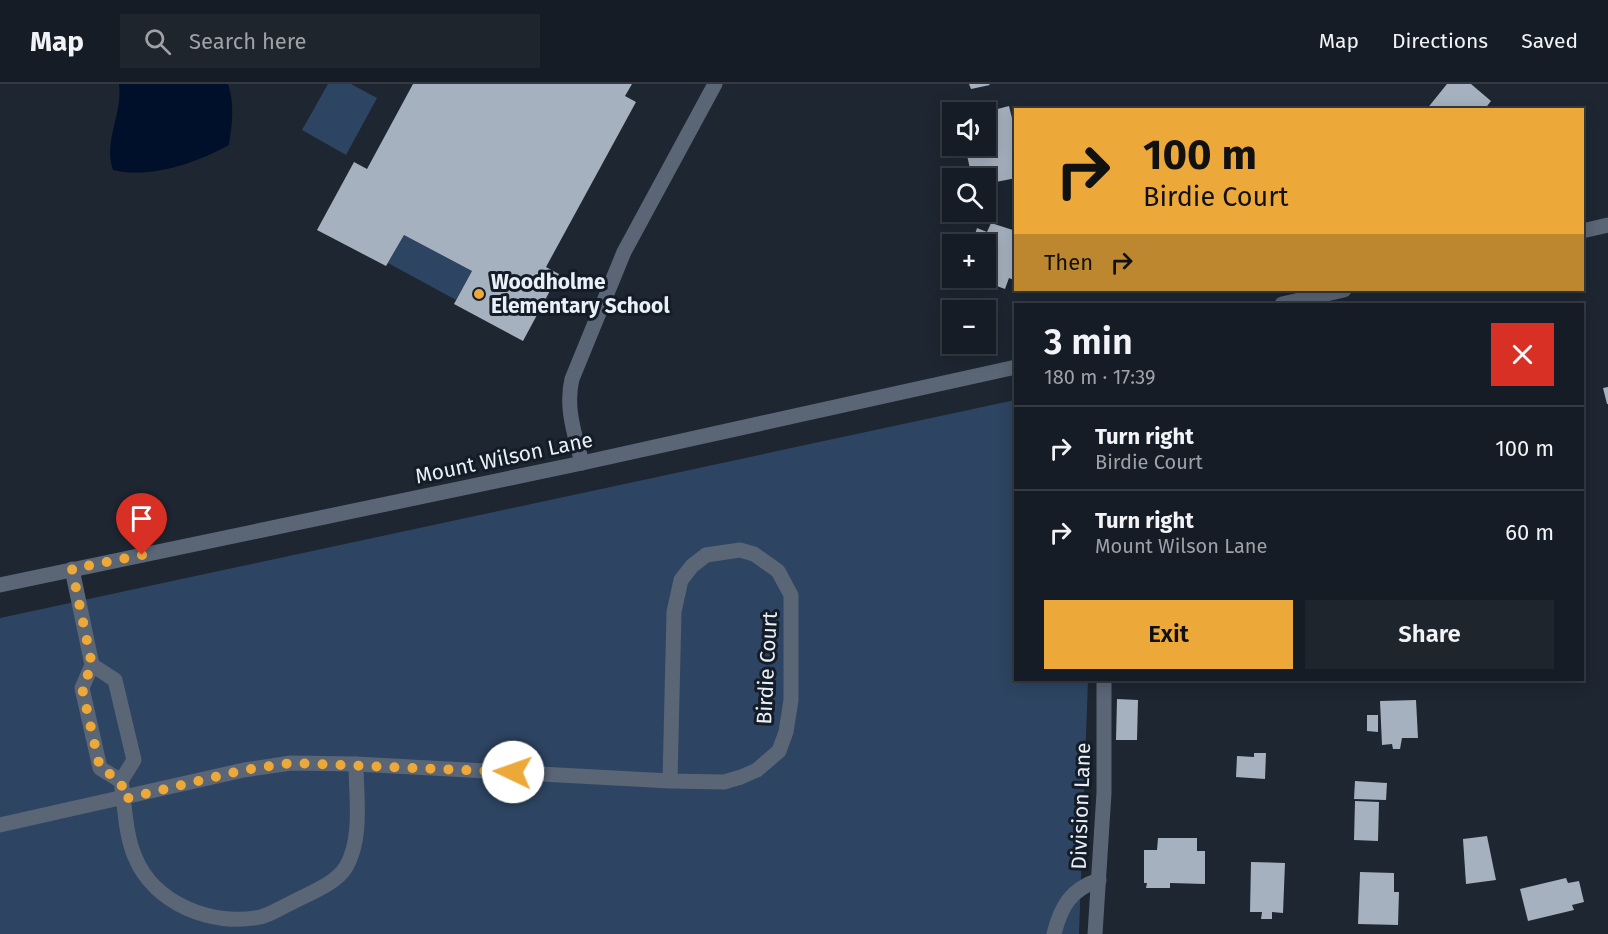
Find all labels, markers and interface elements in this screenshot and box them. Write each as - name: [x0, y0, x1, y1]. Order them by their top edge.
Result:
- search box: [120, 14, 540, 68]
- text: Map: [30, 25, 84, 58]
- icon: search: [141, 25, 174, 58]
- text: Search here: [189, 28, 307, 55]
- text: Map: [1319, 28, 1359, 54]
- text: Directions: [1392, 28, 1488, 54]
- text: Saved: [1521, 28, 1578, 54]
- map controls: [942, 102, 996, 354]
- button: sound: [942, 102, 996, 156]
- text: 100 m: [1143, 130, 1257, 180]
- icon: right: [1044, 132, 1122, 210]
- button: search: [942, 168, 996, 222]
- text: Birdie Court: [1143, 181, 1289, 213]
- button: +: [942, 234, 996, 288]
- icon: right: [1105, 246, 1138, 279]
- text: Then: [1044, 249, 1093, 276]
- place label: Woodholme Elementary School: [491, 269, 670, 319]
- marker: Woodholme Elementary School: [472, 287, 486, 301]
- button: −: [942, 300, 996, 354]
- text: 3 min: [1044, 320, 1133, 364]
- button: close: [1491, 323, 1554, 386]
- text: 180 m · 17:39: [1044, 365, 1155, 389]
- text: Turn right: [1095, 423, 1194, 450]
- street label: Mount Wilson Lane: [413, 426, 595, 490]
- icon: right: [1044, 432, 1077, 465]
- text: 100 m: [1495, 435, 1554, 462]
- text: Birdie Court: [1095, 450, 1203, 474]
- pin: [116, 493, 167, 555]
- icon: arrive: [125, 502, 158, 535]
- text: Turn right: [1095, 507, 1194, 534]
- icon: right: [1044, 516, 1077, 549]
- text: 60 m: [1505, 519, 1554, 546]
- text: Mount Wilson Lane: [1095, 534, 1267, 558]
- button: Exit: [1044, 600, 1293, 669]
- button: Share: [1305, 600, 1554, 669]
- street label: Birdie Court: [751, 610, 783, 725]
- position arrow: [481, 740, 545, 804]
- street label: Division Lane: [1066, 742, 1096, 870]

